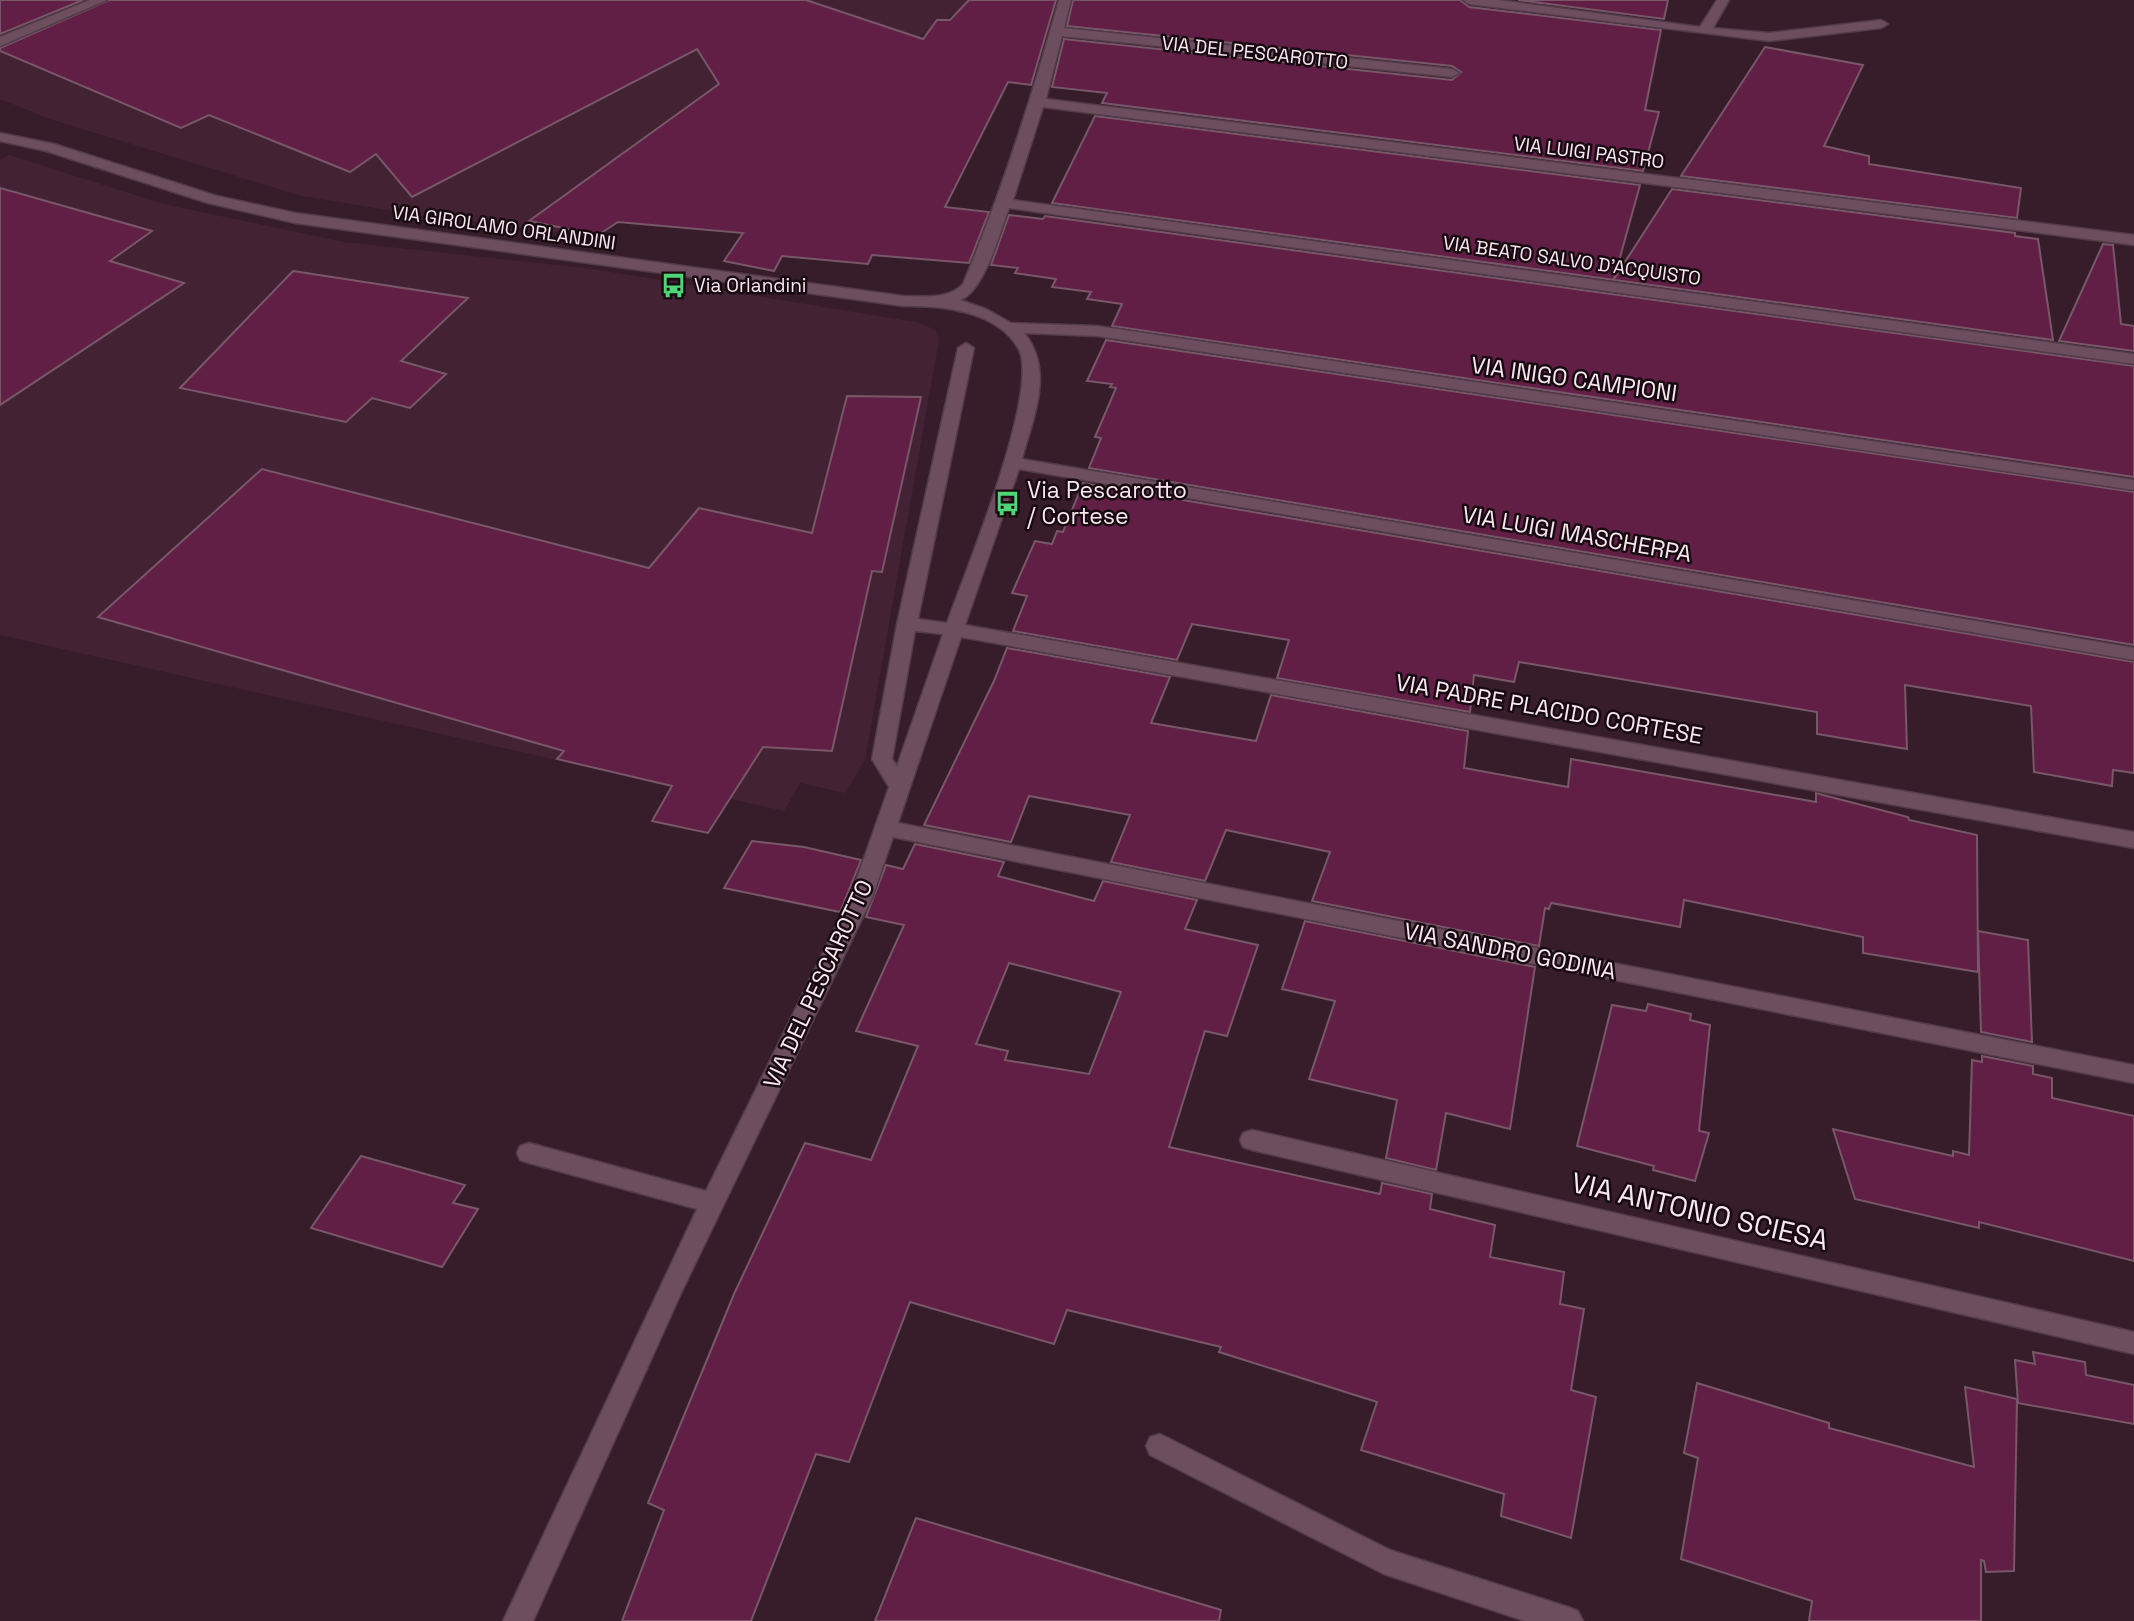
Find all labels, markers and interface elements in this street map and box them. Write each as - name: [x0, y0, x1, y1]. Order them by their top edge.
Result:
- street label: VIA DEL PESCAROTTO: [1160, 30, 1349, 75]
- street label: VIA LUIGI PASTRO: [1512, 131, 1666, 174]
- street label: VIA GIROLAMO ORLANDINI: [391, 199, 617, 256]
- street label: VIA BEATO SALVO D'ACQUISTO: [1441, 230, 1703, 291]
- bus stop icon: Via Orlandini: [660, 271, 688, 299]
- place label: Via Orlandini: [694, 273, 807, 298]
- street label: VIA INIGO CAMPIONI: [1469, 350, 1679, 408]
- place label: Via Pescarotto / Cortese: [1027, 475, 1187, 531]
- bus stop icon: Via Pescarotto / Cortese: [993, 489, 1021, 517]
- street label: VIA LUIGI MASCHERPA: [1460, 499, 1694, 569]
- street label: VIA PADRE PLACIDO CORTESE: [1393, 667, 1705, 751]
- street label: VIA DEL PESCAROTTO: [756, 875, 880, 1093]
- street label: VIA SANDRO GODINA: [1401, 916, 1619, 986]
- street label: VIA ANTONIO SCIESA: [1568, 1164, 1832, 1258]

